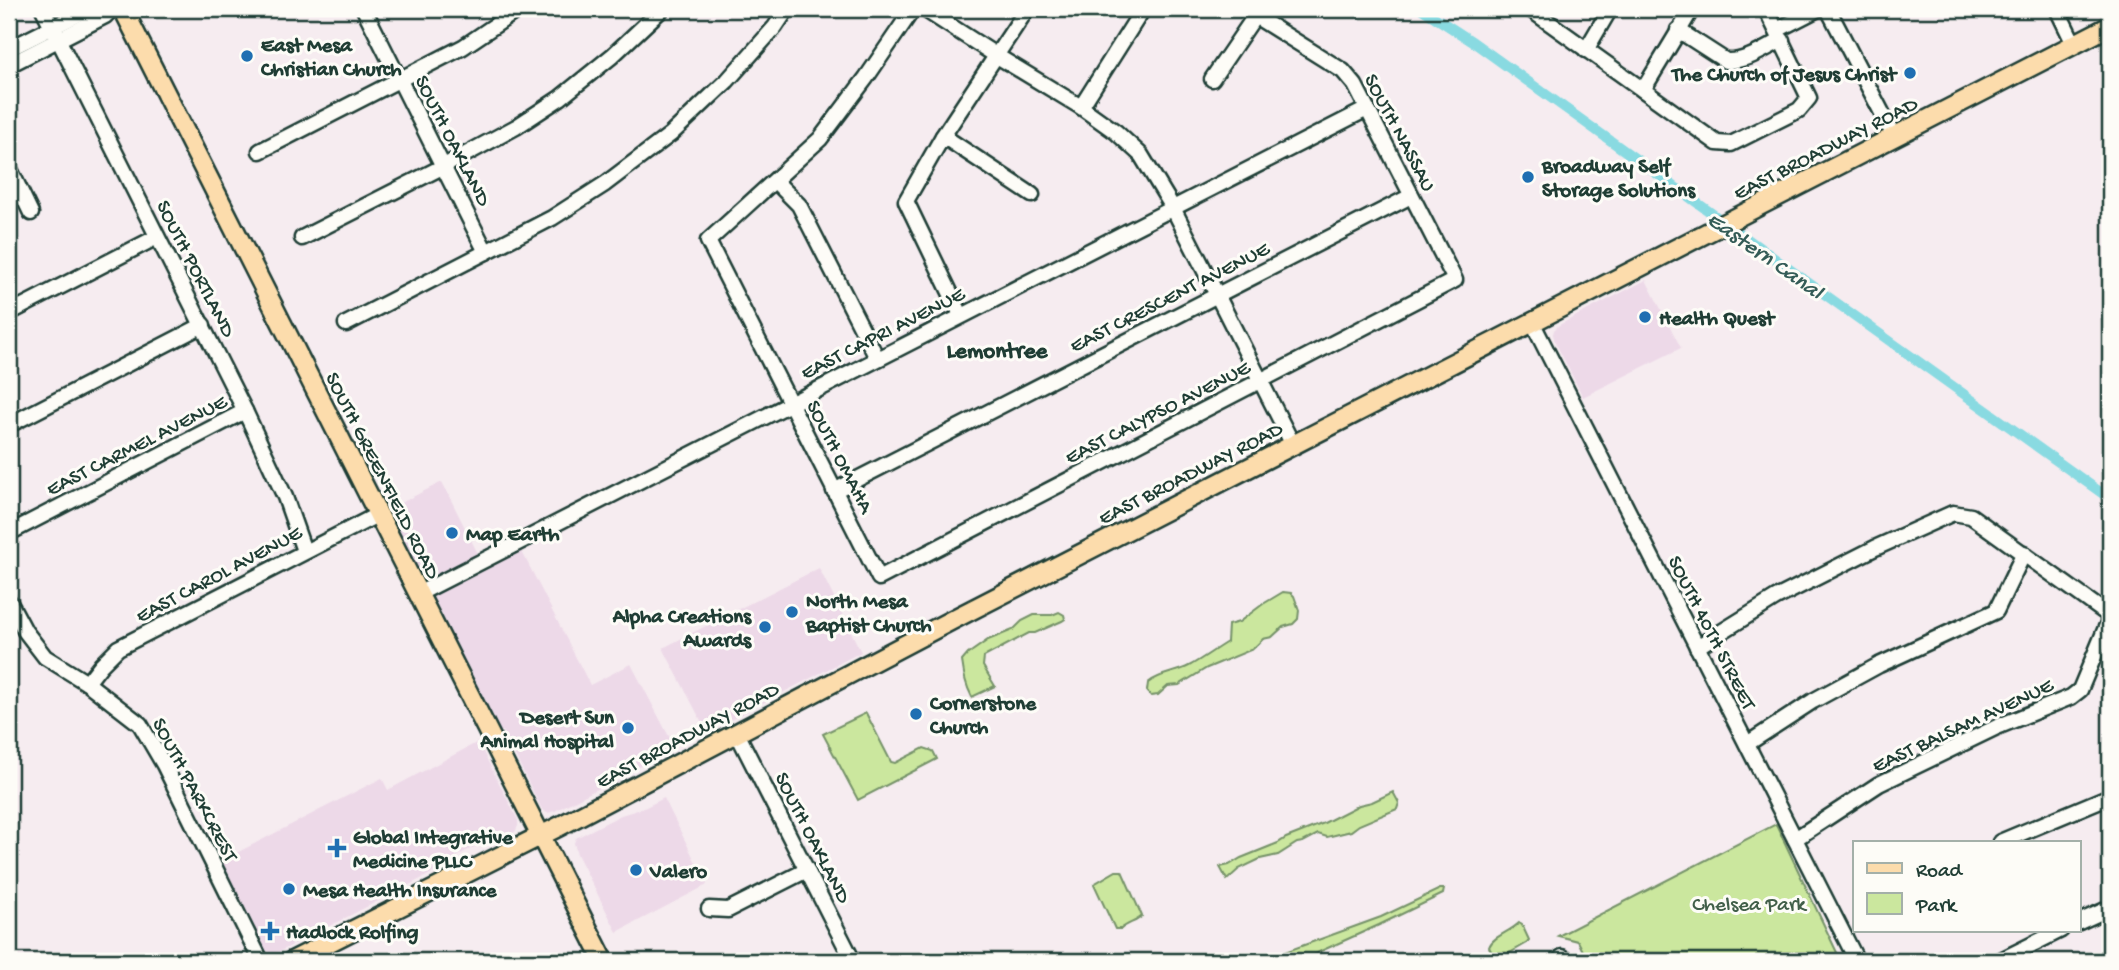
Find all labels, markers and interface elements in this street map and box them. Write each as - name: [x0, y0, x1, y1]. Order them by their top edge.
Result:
- place label: East Mesa Christian Church: [260, 35, 402, 84]
- marker: East Mesa Christian Church: [239, 48, 255, 64]
- place label: The Church of Jesus Christ: [1670, 64, 1898, 89]
- marker: The Church of Jesus Christ: [1902, 65, 1918, 81]
- street label: SOUTH NASSAU: [1356, 71, 1439, 197]
- street label: SOUTH OAKLAND: [407, 72, 495, 212]
- street label: EAST BROADWAY ROAD: [1730, 93, 1923, 207]
- place label: Broadway Self Storage Solutions: [1541, 156, 1696, 205]
- marker: Broadway Self Storage Solutions: [1520, 169, 1536, 185]
- street label: SOUTH PORTLAND: [149, 197, 239, 343]
- water label: Eastern Canal: [1701, 207, 1829, 308]
- street label: EAST CRESCENT AVENUE: [1067, 237, 1275, 360]
- street label: EAST CAPRI AVENUE: [797, 283, 971, 387]
- place label: Health Quest: [1659, 308, 1776, 333]
- marker: Health Quest: [1637, 309, 1653, 325]
- district label: Lemontree: [947, 339, 1049, 366]
- street label: EAST CALYPSO AVENUE: [1062, 356, 1256, 472]
- street label: SOUTH GREENFIELD ROAD: [318, 369, 444, 584]
- street label: EAST CARMEL AVENUE: [43, 390, 233, 504]
- street label: SOUTH OMAHA: [799, 397, 878, 520]
- street label: EAST BROADWAY ROAD: [1095, 418, 1288, 532]
- street label: EAST CAROL AVENUE: [132, 521, 308, 630]
- place label: Map Earth: [466, 524, 560, 549]
- marker: Map Earth: [444, 525, 460, 541]
- street label: SOUTH 40TH STREET: [1660, 552, 1760, 716]
- place label: North Mesa Baptist Church: [805, 591, 932, 640]
- marker: North Mesa Baptist Church: [784, 604, 800, 620]
- place label: Alpha Creations Awards: [612, 606, 752, 655]
- marker: Alpha Creations Awards: [757, 619, 773, 635]
- street label: EAST BALSAM AVENUE: [1869, 674, 2059, 780]
- street label: EAST BROADWAY ROAD: [593, 678, 785, 796]
- place label: Cornerstone Church: [929, 693, 1037, 742]
- marker: Cornerstone Church: [908, 706, 924, 722]
- place label: Desert Sun Animal Hospital: [480, 707, 615, 756]
- street label: SOUTH PARKCREST: [144, 714, 242, 868]
- marker: Desert Sun Animal Hospital: [620, 720, 636, 736]
- street label: SOUTH OAKLAND: [767, 769, 855, 909]
- place label: Global Integrative Medicine PLLC: [353, 827, 514, 876]
- marker: Global Integrative Medicine PLLC: [327, 838, 347, 858]
- legend: [1853, 841, 2080, 932]
- text: Road: [1916, 860, 1964, 885]
- place label: Valero: [649, 861, 707, 886]
- marker: Valero: [628, 862, 644, 878]
- place label: Mesa Health Insurance: [303, 880, 498, 905]
- marker: Mesa Health Insurance: [281, 881, 297, 897]
- park label: Chelsea Park: [1692, 894, 1808, 919]
- text: Park: [1915, 895, 1959, 920]
- marker: Hadlock Rolfing: [260, 921, 280, 941]
- place label: Hadlock Rolfing: [286, 922, 418, 947]

